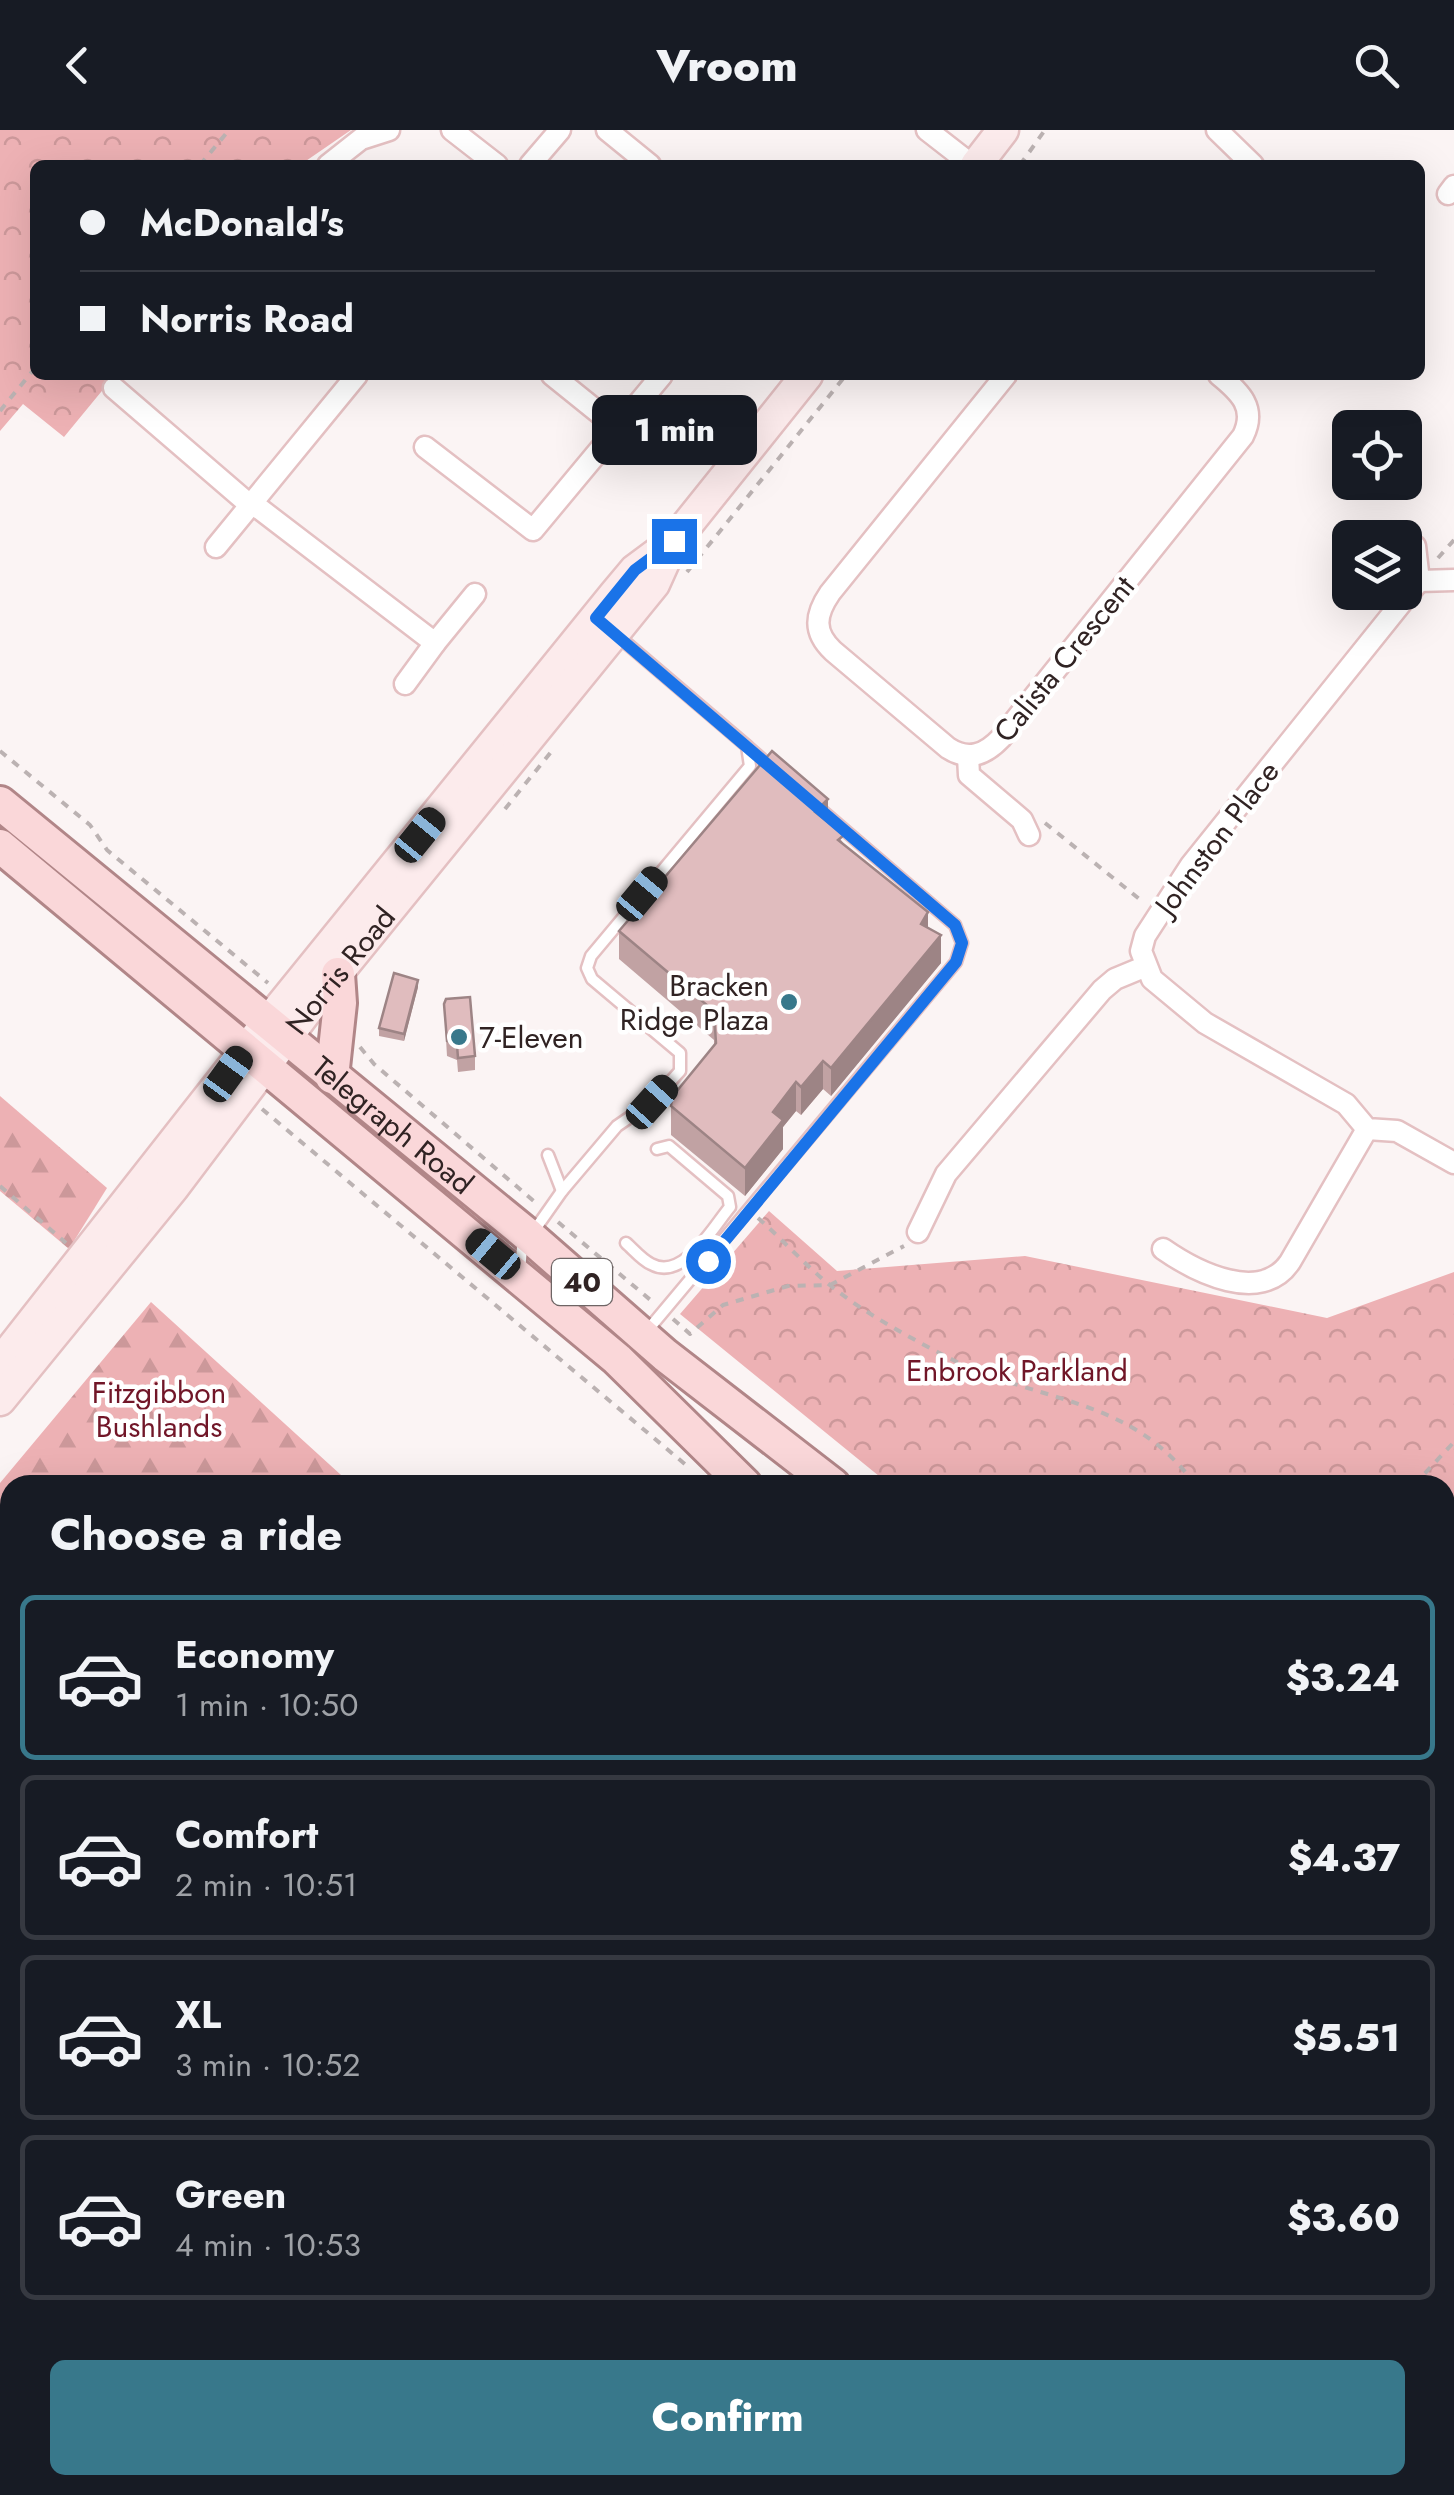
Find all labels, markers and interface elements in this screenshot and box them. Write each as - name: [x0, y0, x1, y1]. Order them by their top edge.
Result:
- text: Vroom: [656, 33, 798, 98]
- icon: back: [50, 38, 105, 93]
- icon: search: [1349, 38, 1404, 93]
- text: McDonald's: [140, 195, 344, 250]
- text: Norris Road: [140, 291, 354, 346]
- callout: 1 min: [592, 396, 756, 466]
- text: 1 min: [634, 407, 715, 453]
- map controls: [1332, 410, 1422, 610]
- button: locate: [1332, 410, 1422, 500]
- route end: [652, 519, 697, 564]
- button: layers: [1332, 520, 1422, 610]
- street label: Calista Crescent: [983, 566, 1145, 751]
- street label: Johnston Place: [1142, 752, 1289, 927]
- car: [389, 802, 451, 868]
- car: [611, 861, 673, 927]
- street label: Norris Road: [275, 897, 405, 1043]
- place label: Bracken Ridge Plaza: [620, 964, 769, 1041]
- marker: Bracken Ridge Plaza: [778, 991, 800, 1013]
- place label: 7-Eleven: [479, 1016, 583, 1059]
- marker: 7-Eleven: [448, 1026, 470, 1048]
- car: [198, 1041, 258, 1107]
- street label: Telegraph Road: [303, 1046, 483, 1204]
- car: [621, 1070, 683, 1134]
- car: [460, 1223, 526, 1285]
- route start: [686, 1239, 731, 1284]
- road number: 40: [552, 1259, 612, 1305]
- park label: Enbrook Parkland: [906, 1349, 1128, 1392]
- park label: Fitzgibbon Bushlands: [92, 1371, 226, 1448]
- text: Choose a ride: [50, 1502, 342, 1567]
- text: Economy: [175, 1627, 334, 1682]
- icon: car: [55, 1633, 145, 1723]
- text: $3.24: [1286, 1650, 1400, 1705]
- text: 1 min · 10:50: [175, 1682, 358, 1728]
- text: Comfort: [175, 1807, 318, 1862]
- icon: car: [55, 1813, 145, 1903]
- text: $4.37: [1288, 1830, 1400, 1885]
- text: 2 min · 10:51: [175, 1862, 357, 1908]
- text: XL: [175, 1987, 221, 2042]
- icon: car: [55, 1993, 145, 2083]
- text: $5.51: [1293, 2010, 1400, 2065]
- text: 3 min · 10:52: [175, 2042, 360, 2088]
- text: Green: [175, 2167, 286, 2222]
- icon: car: [55, 2173, 145, 2263]
- text: $3.60: [1287, 2190, 1400, 2245]
- text: 4 min · 10:53: [175, 2222, 361, 2268]
- button: Confirm: [50, 2360, 1405, 2475]

